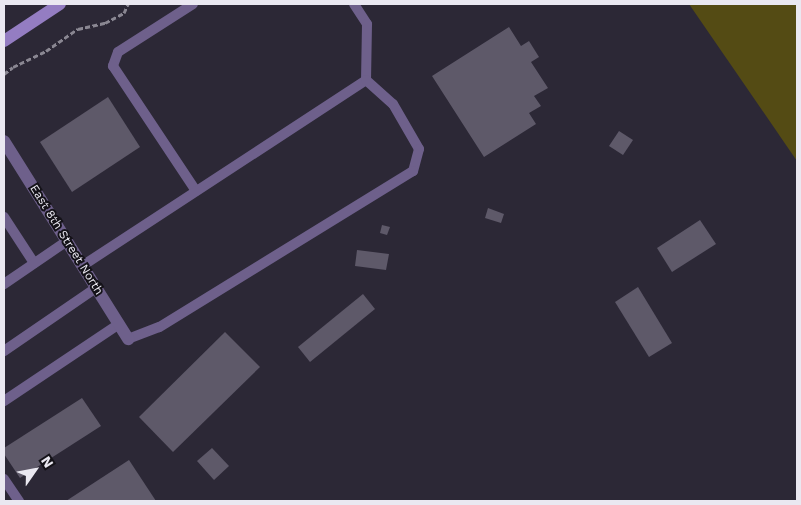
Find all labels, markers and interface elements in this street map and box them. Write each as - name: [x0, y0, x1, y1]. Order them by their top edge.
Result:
- street label: East 8th Street North: [26, 182, 106, 298]
- north arrow: [10, 445, 60, 495]
- text: N: [38, 453, 57, 471]

